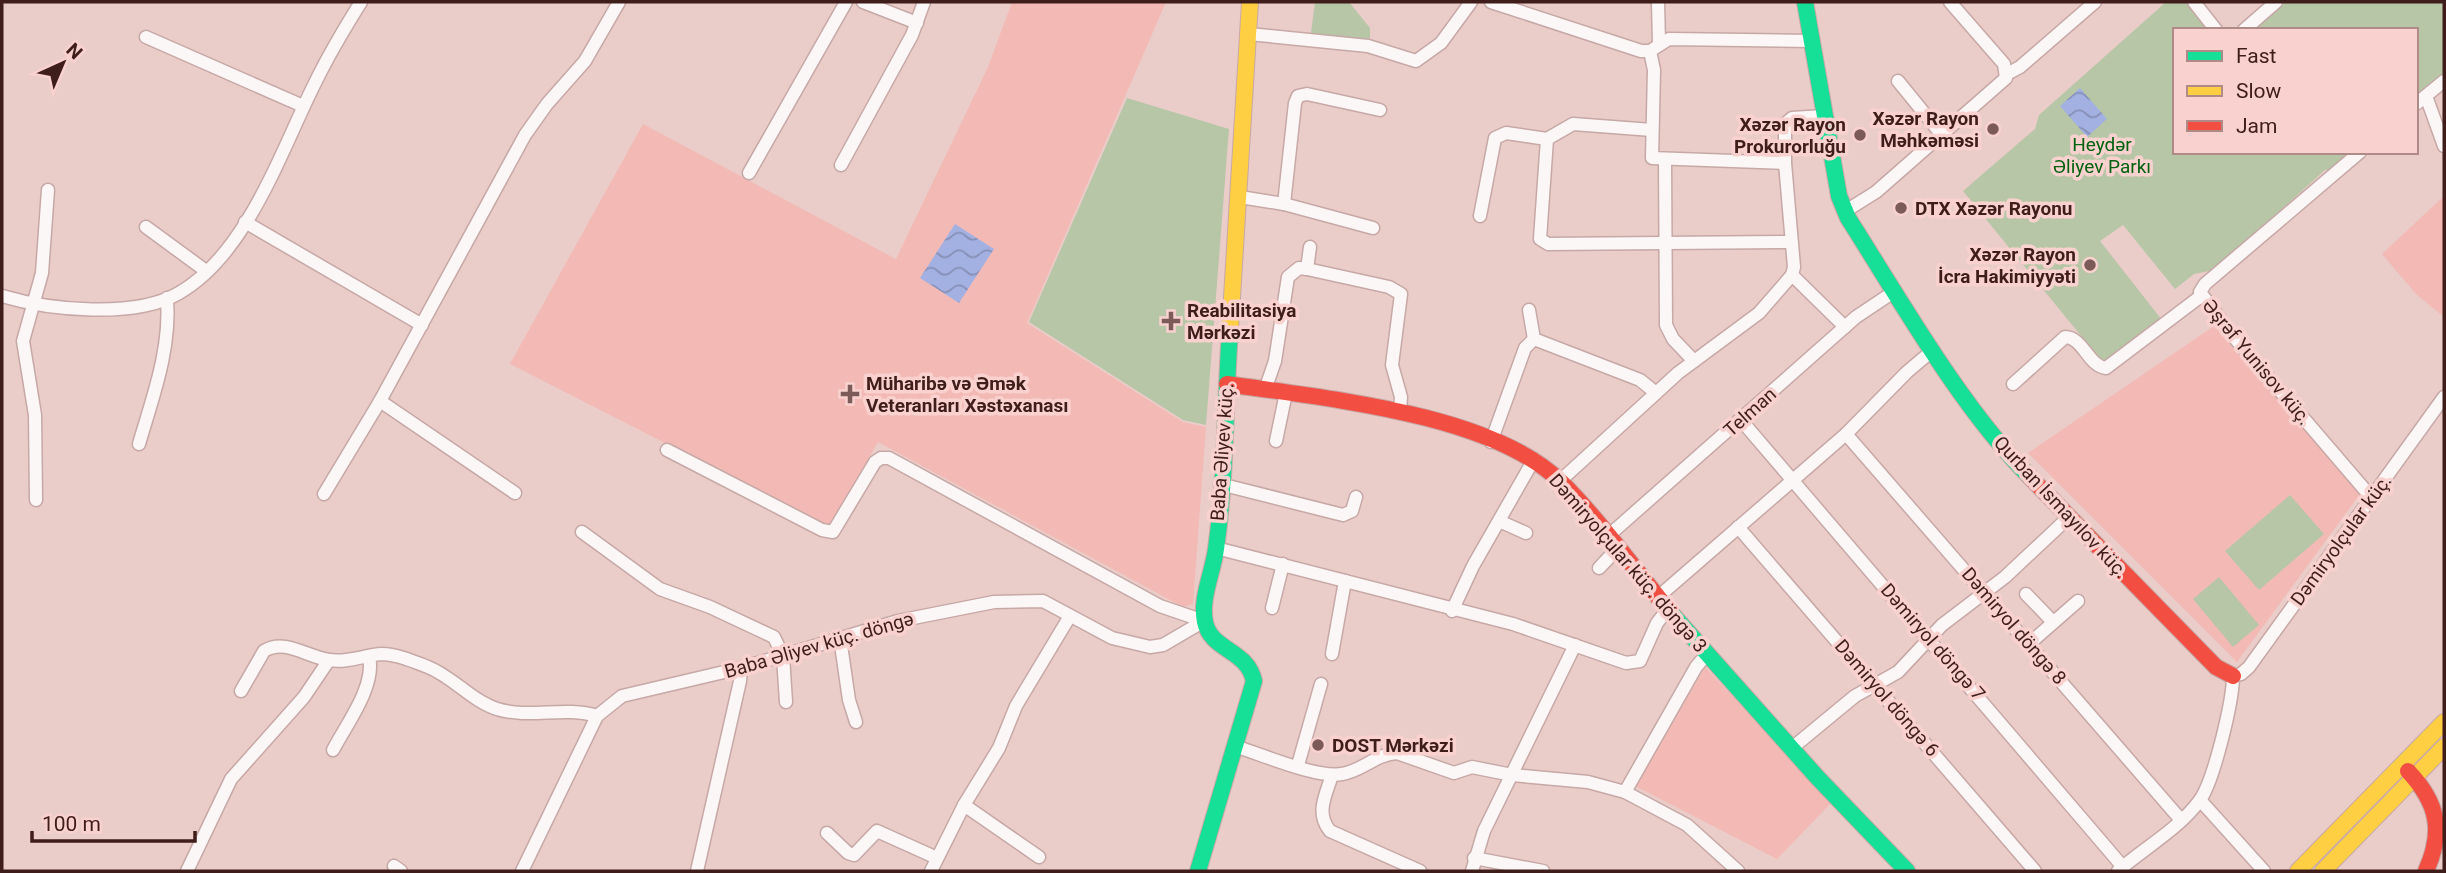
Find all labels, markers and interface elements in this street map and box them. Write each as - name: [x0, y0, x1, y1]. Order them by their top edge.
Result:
- north arrow: [28, 28, 98, 98]
- legend: [2173, 28, 2418, 154]
- text: N: [62, 38, 87, 64]
- text: Fast: [2236, 44, 2277, 68]
- text: Slow: [2236, 79, 2282, 103]
- place label: Xəzər Rayon Məhkəməsi: [1872, 107, 1979, 152]
- place label: Xəzər Rayon Prokurorluğu: [1734, 113, 1846, 158]
- text: Jam: [2236, 114, 2277, 138]
- marker: Xəzər Rayon Məhkəməsi: [1985, 121, 2001, 137]
- marker: Xəzər Rayon Prokurorluğu: [1852, 127, 1868, 143]
- park label: Heydər Əliyev Parkı: [2053, 133, 2151, 178]
- place label: DTX Xəzər Rayonu: [1915, 197, 2072, 220]
- marker: DTX Xəzər Rayonu: [1893, 200, 1909, 216]
- place label: Xəzər Rayon İcra Hakimiyyəti: [1938, 243, 2076, 288]
- marker: Xəzər Rayon İcra Hakimiyyəti: [2082, 257, 2098, 273]
- street label: Əşrəf Yunisov küç.: [2198, 295, 2316, 429]
- place label: Reabilitasiya Mərkəzi: [1187, 299, 1296, 344]
- marker: Reabilitasiya Mərkəzi: [1161, 311, 1181, 331]
- place label: Müharibə və Əmək Veteranları Xəstəxanası: [866, 372, 1068, 417]
- street label: Baba Əliyev küç.: [1206, 382, 1238, 522]
- street label: Telman: [1719, 383, 1781, 441]
- marker: Müharibə və Əmək Veteranları Xəstəxanası: [840, 384, 860, 404]
- street label: Qurban İsmayılov küç.: [1989, 431, 2133, 583]
- street label: Dəmiryolçular küç. döngə 3: [1544, 469, 1712, 657]
- street label: Dəmiryolçular küç.: [2286, 470, 2396, 610]
- street label: Dəmiryol döngə 8: [1957, 563, 2071, 689]
- street label: Dəmiryol döngə 7: [1876, 579, 1990, 705]
- street label: Baba Əliyev küç. döngə: [722, 607, 916, 683]
- street label: Dəmiryol döngə 6: [1830, 635, 1944, 761]
- place label: DOST Mərkəzi: [1332, 734, 1454, 757]
- marker: DOST Mərkəzi: [1310, 737, 1326, 753]
- scale bar: [32, 800, 194, 844]
- text: 100 m: [42, 812, 101, 836]

